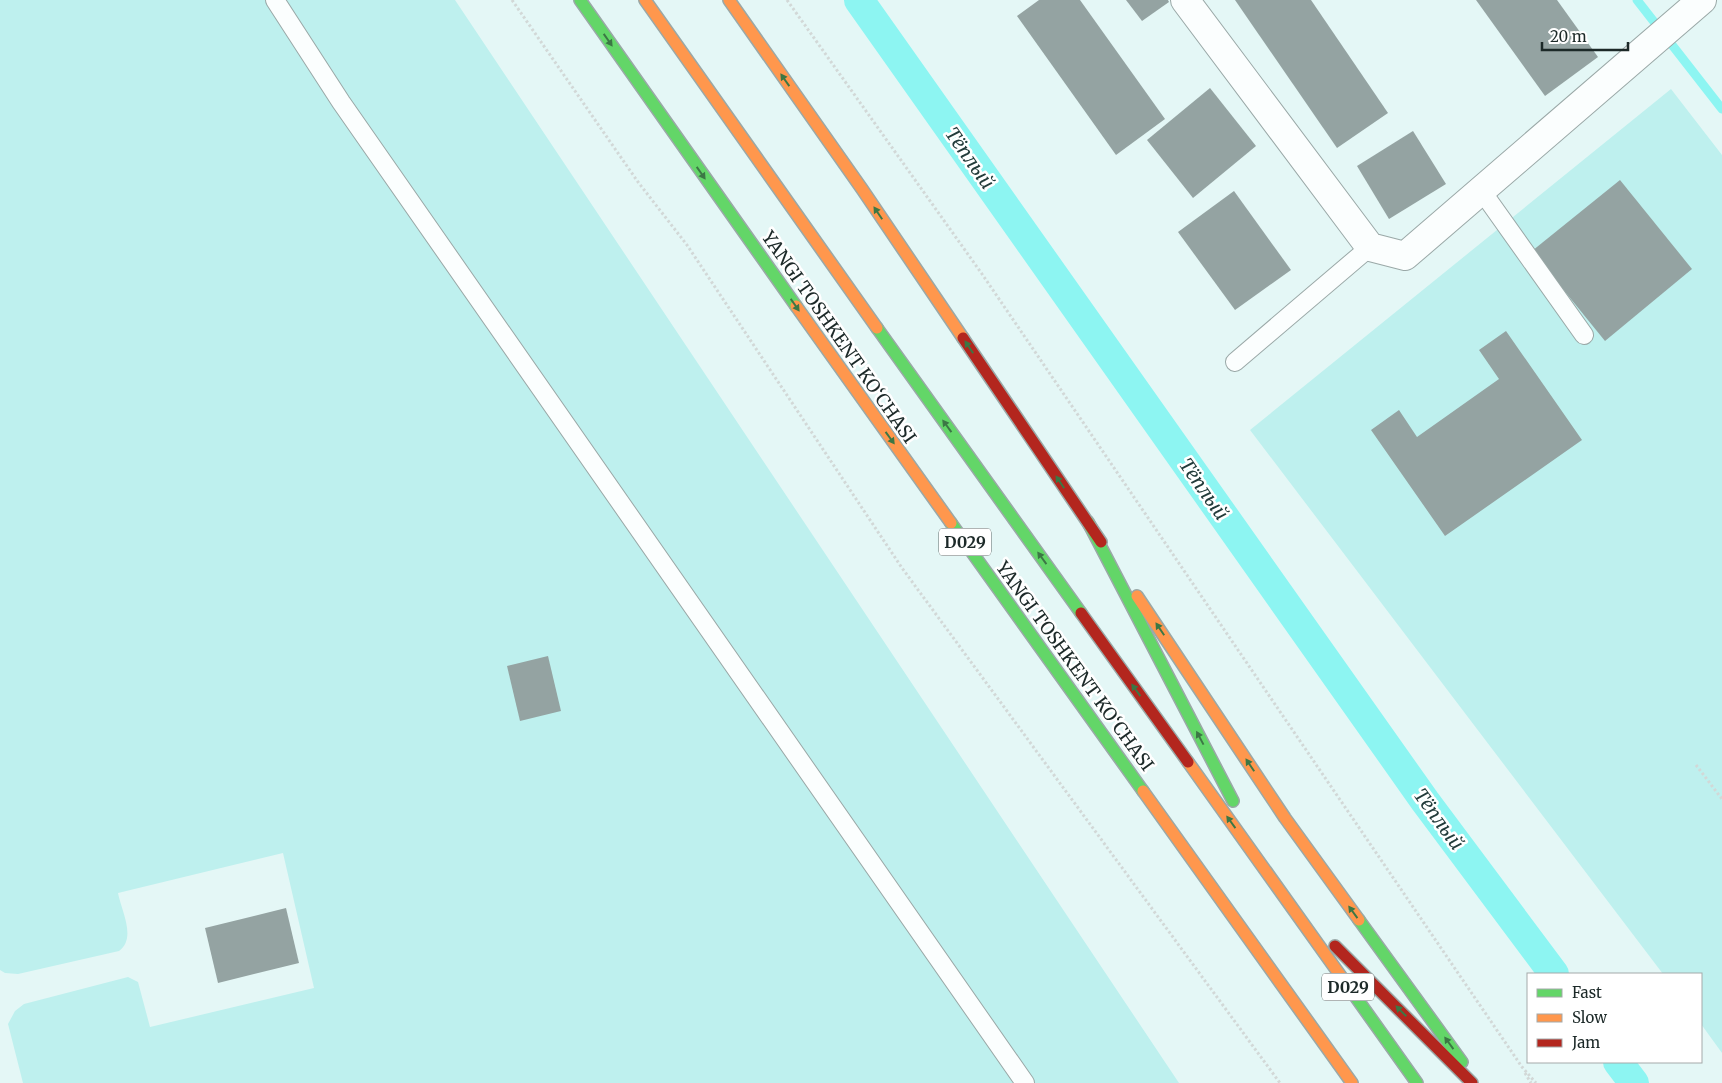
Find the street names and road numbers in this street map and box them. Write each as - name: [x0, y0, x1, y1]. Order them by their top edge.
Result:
- street label: YANGI TOSHKENT KO‘CHASI: [756, 226, 921, 448]
- road number: D029: [939, 528, 991, 556]
- street label: YANGI TOSHKENT KO‘CHASI: [991, 556, 1159, 775]
- road number: D029: [1322, 974, 1374, 1000]

